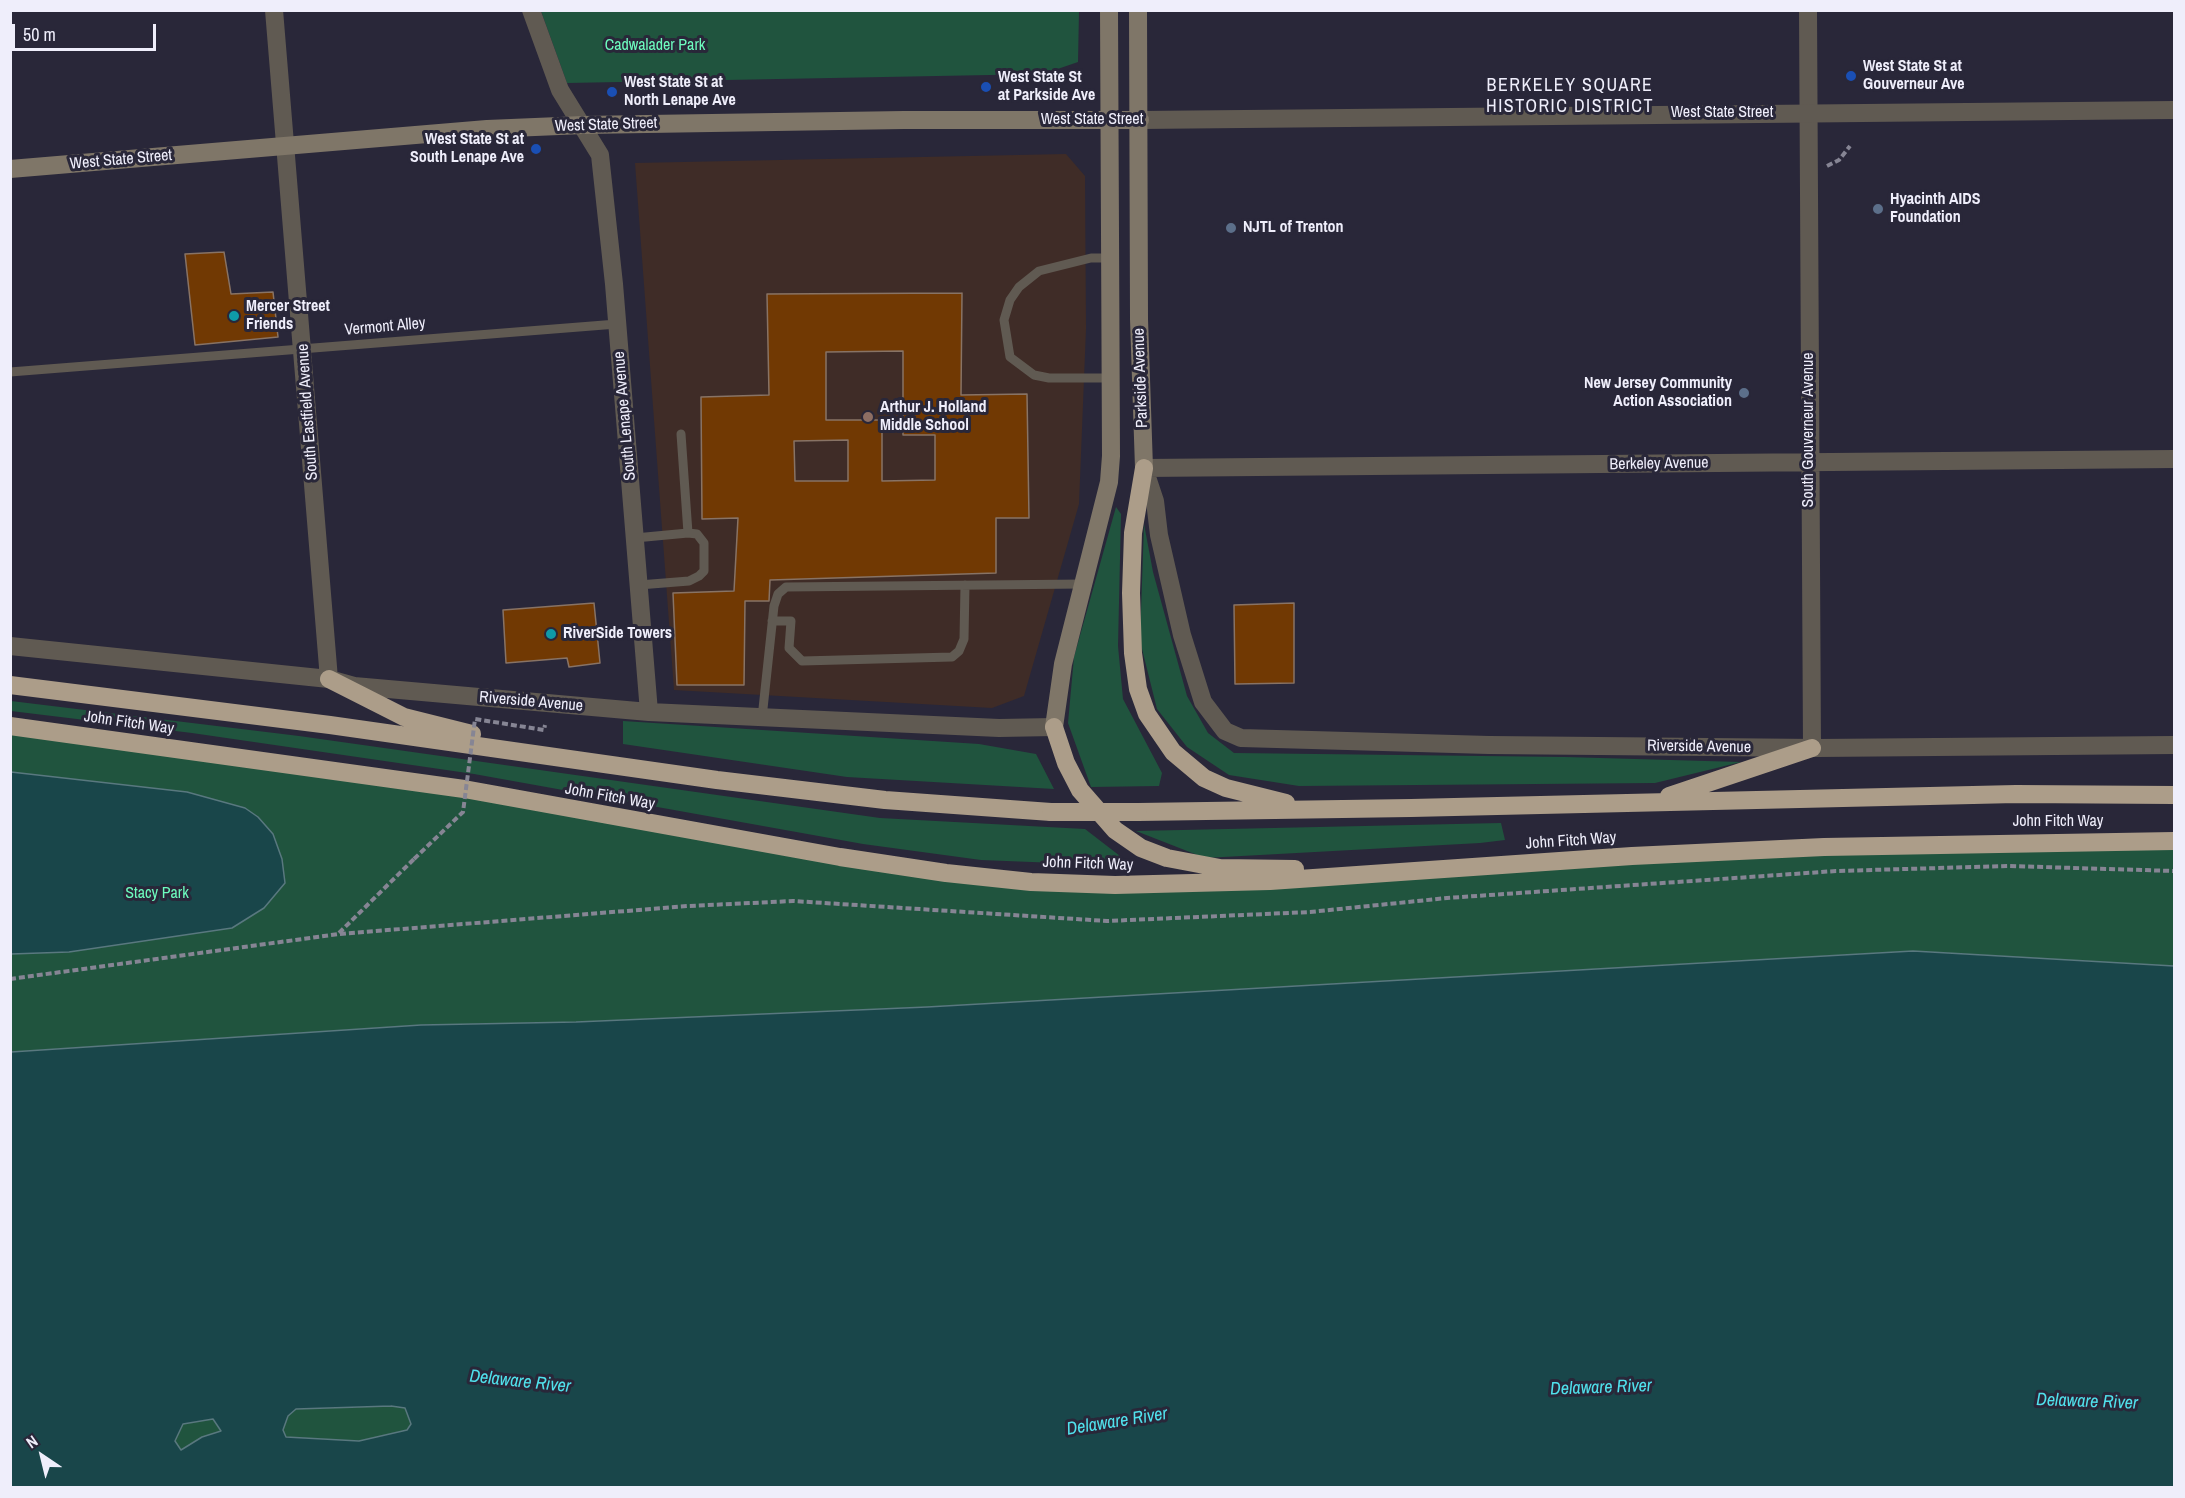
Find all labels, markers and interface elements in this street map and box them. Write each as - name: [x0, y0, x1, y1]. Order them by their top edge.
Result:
- scale bar: [15, 12, 159, 50]
- text: 50 m: [23, 22, 56, 47]
- park label: Cadwalader Park: [605, 36, 705, 56]
- place label: West State St at Gouverneur Ave: [1863, 57, 1965, 95]
- place label: West State St at Parkside Ave: [998, 68, 1095, 106]
- marker: West State St at Gouverneur Ave: [1844, 69, 1858, 83]
- place label: West State St at North Lenape Ave: [624, 73, 736, 111]
- district label: BERKELEY SQUARE HISTORIC DISTRICT: [1486, 75, 1654, 118]
- marker: West State St at Parkside Ave: [979, 80, 993, 94]
- marker: West State St at North Lenape Ave: [605, 85, 619, 99]
- street label: West State Street: [1671, 103, 1773, 123]
- street label: West State Street: [1041, 110, 1143, 130]
- street label: West State Street: [554, 114, 658, 136]
- place label: West State St at South Lenape Ave: [410, 130, 524, 168]
- marker: West State St at South Lenape Ave: [529, 142, 543, 156]
- street label: West State Street: [69, 146, 173, 174]
- place label: Hyacinth AIDS Foundation: [1890, 190, 1980, 228]
- marker: Hyacinth AIDS Foundation: [1871, 202, 1885, 216]
- place label: NJTL of Trenton: [1243, 218, 1344, 238]
- marker: NJTL of Trenton: [1224, 221, 1238, 235]
- place label: Mercer Street Friends: [246, 297, 330, 335]
- marker: Mercer Street Friends: [227, 309, 241, 323]
- street label: Vermont Alley: [344, 314, 426, 340]
- street label: Parkside Avenue: [1130, 328, 1152, 428]
- street label: South Eastfield Avenue: [294, 343, 322, 481]
- street label: South Lenape Avenue: [610, 351, 640, 481]
- street label: South Gouverneur Avenue: [1799, 352, 1819, 508]
- place label: New Jersey Community Action Association: [1584, 374, 1732, 412]
- marker: New Jersey Community Action Association: [1737, 386, 1751, 400]
- place label: Arthur J. Holland Middle School: [880, 398, 986, 436]
- marker: Arthur J. Holland Middle School: [861, 410, 875, 424]
- street label: Berkeley Avenue: [1609, 454, 1709, 474]
- place label: RiverSide Towers: [563, 624, 672, 644]
- marker: RiverSide Towers: [544, 627, 558, 641]
- street label: Riverside Avenue: [478, 688, 584, 716]
- street label: John Fitch Way: [83, 707, 175, 739]
- street label: Riverside Avenue: [1647, 736, 1751, 758]
- street label: John Fitch Way: [564, 780, 656, 814]
- street label: John Fitch Way: [2013, 812, 2103, 832]
- street label: John Fitch Way: [1525, 828, 1617, 854]
- street label: John Fitch Way: [1042, 853, 1134, 875]
- park label: Stacy Park: [125, 884, 189, 904]
- water label: Delaware River: [468, 1366, 572, 1398]
- water label: Delaware River: [1550, 1375, 1652, 1401]
- water label: Delaware River: [2036, 1389, 2138, 1415]
- water label: Delaware River: [1065, 1403, 1169, 1441]
- north arrow: [12, 1426, 72, 1486]
- text: N: [21, 1430, 42, 1453]

